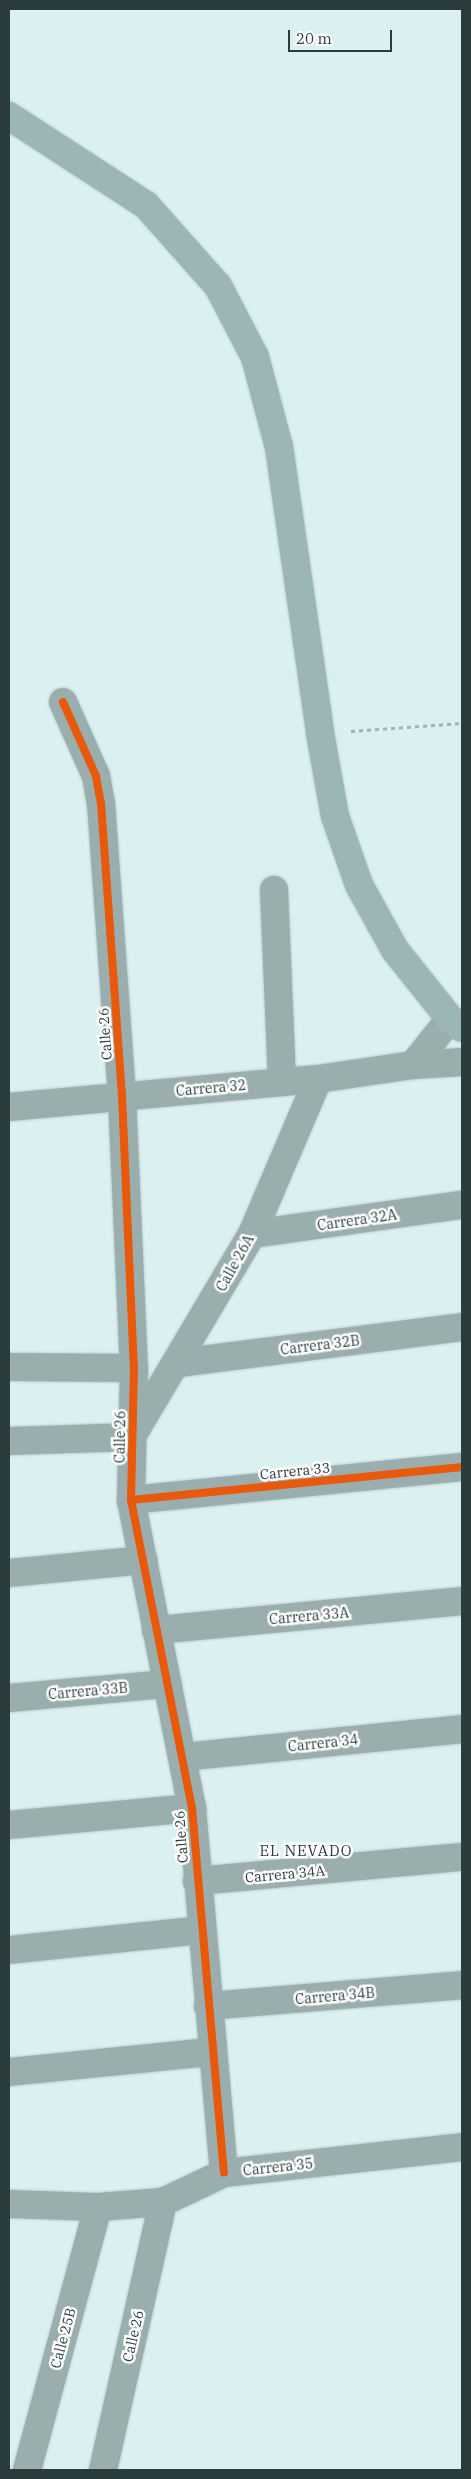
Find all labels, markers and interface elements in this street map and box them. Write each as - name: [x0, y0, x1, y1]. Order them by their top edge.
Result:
- scale bar: [291, 20, 395, 52]
- text: 20 m: [296, 29, 332, 48]
- street label: Calle 26: [95, 1007, 115, 1061]
- street label: Carrera 32: [175, 1077, 247, 1099]
- street label: Carrera 32A: [316, 1206, 398, 1234]
- street label: Calle 26A: [213, 1232, 257, 1294]
- street label: Carrera 32B: [279, 1332, 361, 1358]
- street label: Calle 26: [111, 1411, 129, 1463]
- street label: Carrera 33: [259, 1459, 331, 1483]
- street label: Carrera 33A: [268, 1604, 350, 1628]
- street label: Carrera 33B: [48, 1679, 128, 1703]
- street label: Carrera 34: [287, 1731, 359, 1755]
- street label: Calle 26: [171, 1810, 191, 1864]
- district label: EL NEVADO: [258, 1842, 354, 1860]
- street label: Carrera 34A: [244, 1862, 326, 1886]
- street label: Carrera 34B: [295, 1984, 375, 2008]
- street label: Carrera 35: [242, 2155, 314, 2179]
- street label: Calle 25B: [47, 2306, 79, 2370]
- street label: Calle 26: [119, 2309, 147, 2363]

